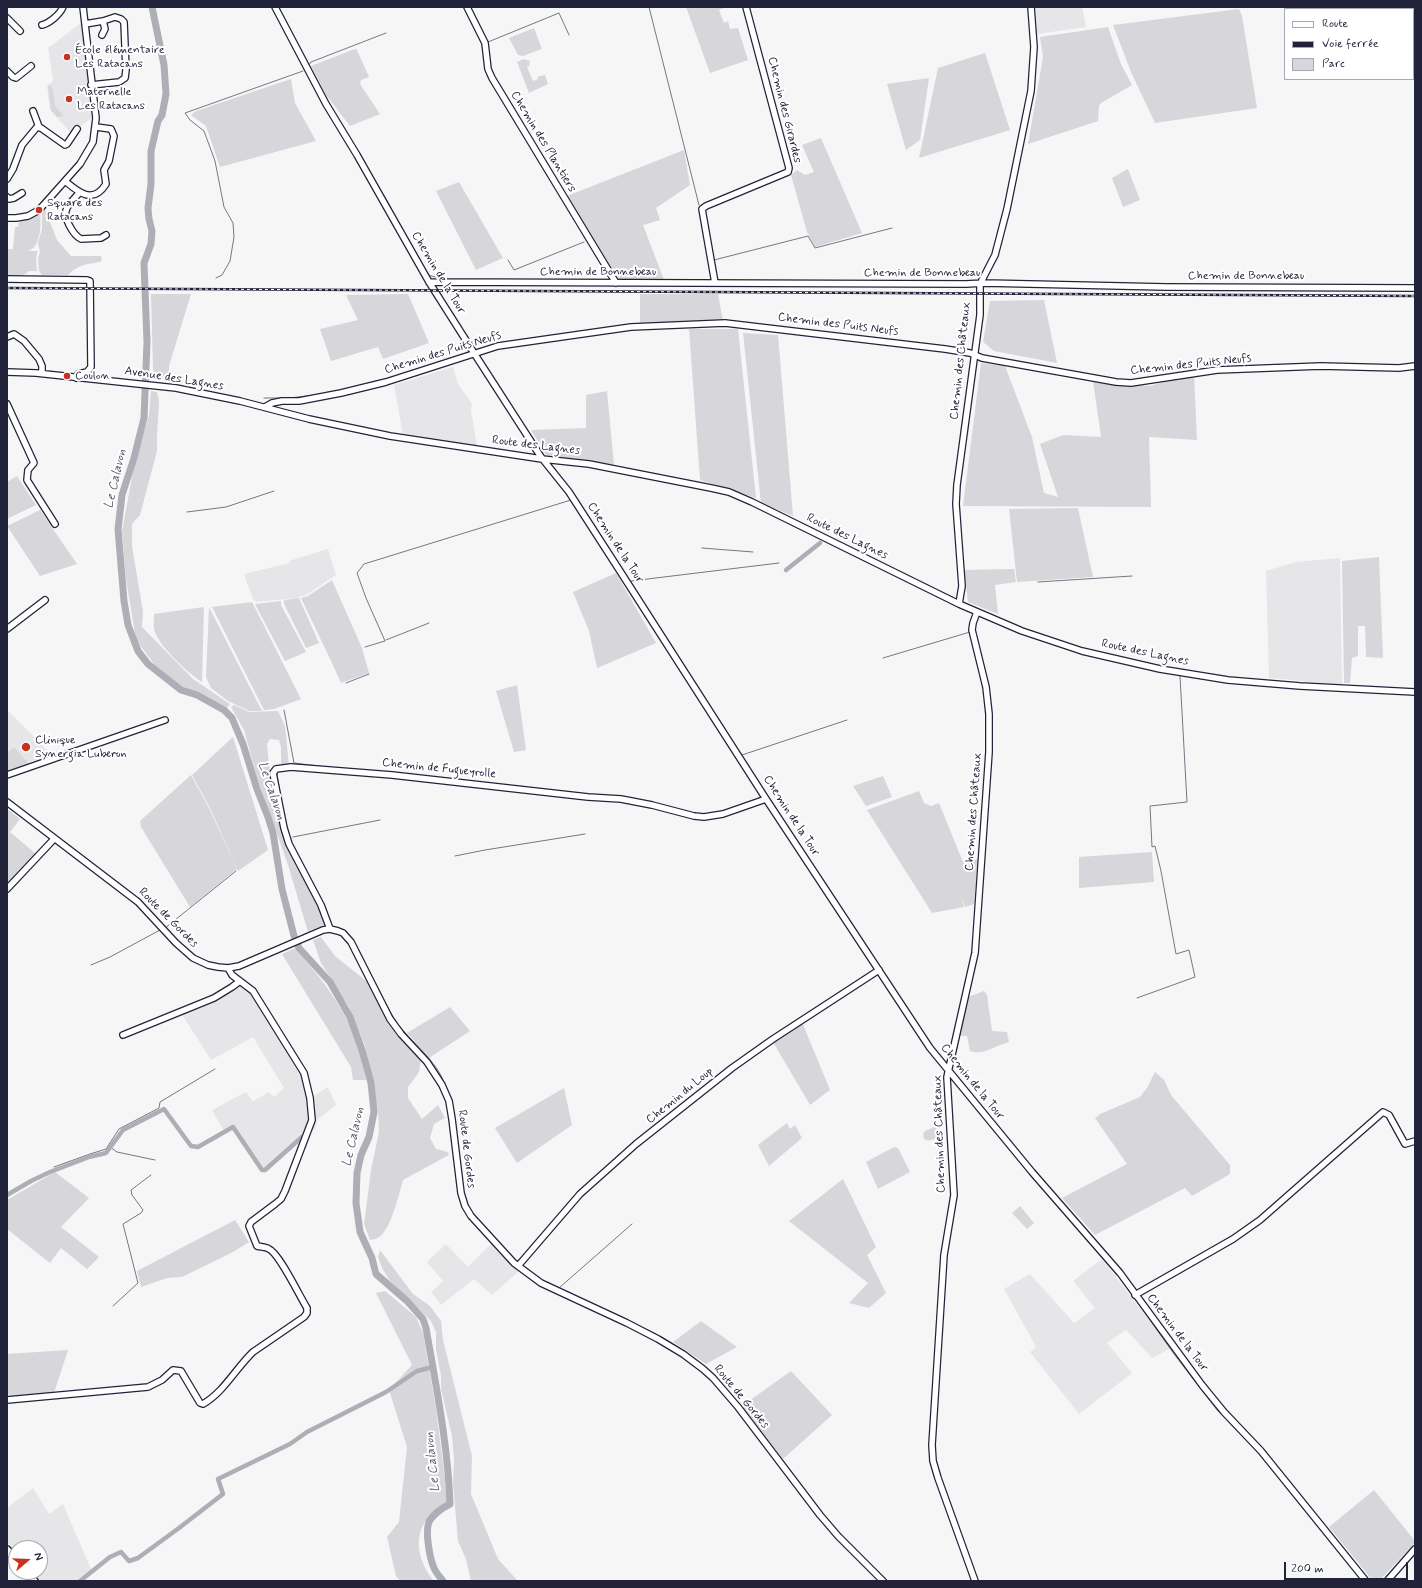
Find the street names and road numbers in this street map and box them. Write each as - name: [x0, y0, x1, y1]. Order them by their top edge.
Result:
- street label: Chemin des Girardes: [764, 55, 804, 165]
- street label: Chemin des Plantiers: [507, 89, 579, 195]
- street label: Chemin de la Tour: [408, 229, 468, 317]
- street label: Chemin de Bonnebeau: [540, 265, 656, 279]
- street label: Chemin de Bonnebeau: [864, 266, 980, 280]
- street label: Chemin de Bonnebeau: [1188, 269, 1304, 283]
- street label: Chemin des Châteaux: [948, 301, 974, 421]
- street label: Chemin des Puits Neufs: [777, 310, 899, 340]
- street label: Chemin des Puits Neufs: [383, 328, 503, 378]
- street label: Chemin des Puits Neufs: [1130, 351, 1252, 379]
- street label: Avenue des Lagnes: [123, 364, 225, 394]
- street label: Route des Lagnes: [491, 433, 581, 459]
- street label: Chemin de la Tour: [584, 500, 646, 586]
- street label: Route des Lagnes: [804, 511, 890, 563]
- street label: Route des Lagnes: [1100, 637, 1190, 669]
- street label: Chemin des Châteaux: [963, 752, 985, 872]
- street label: Chemin de Fugueyrolle: [381, 756, 497, 782]
- street label: Chemin de la Tour: [760, 773, 822, 859]
- street label: Route de Gordes: [135, 885, 201, 951]
- street label: Chemin de la Tour: [937, 1041, 1007, 1123]
- street label: Chemin du Loup: [644, 1065, 716, 1127]
- street label: Chemin des Châteaux: [931, 1075, 949, 1193]
- street label: Route de Gordes: [454, 1109, 478, 1189]
- street label: Chemin de la Tour: [1143, 1291, 1211, 1375]
- street label: Route de Gordes: [710, 1362, 772, 1432]

